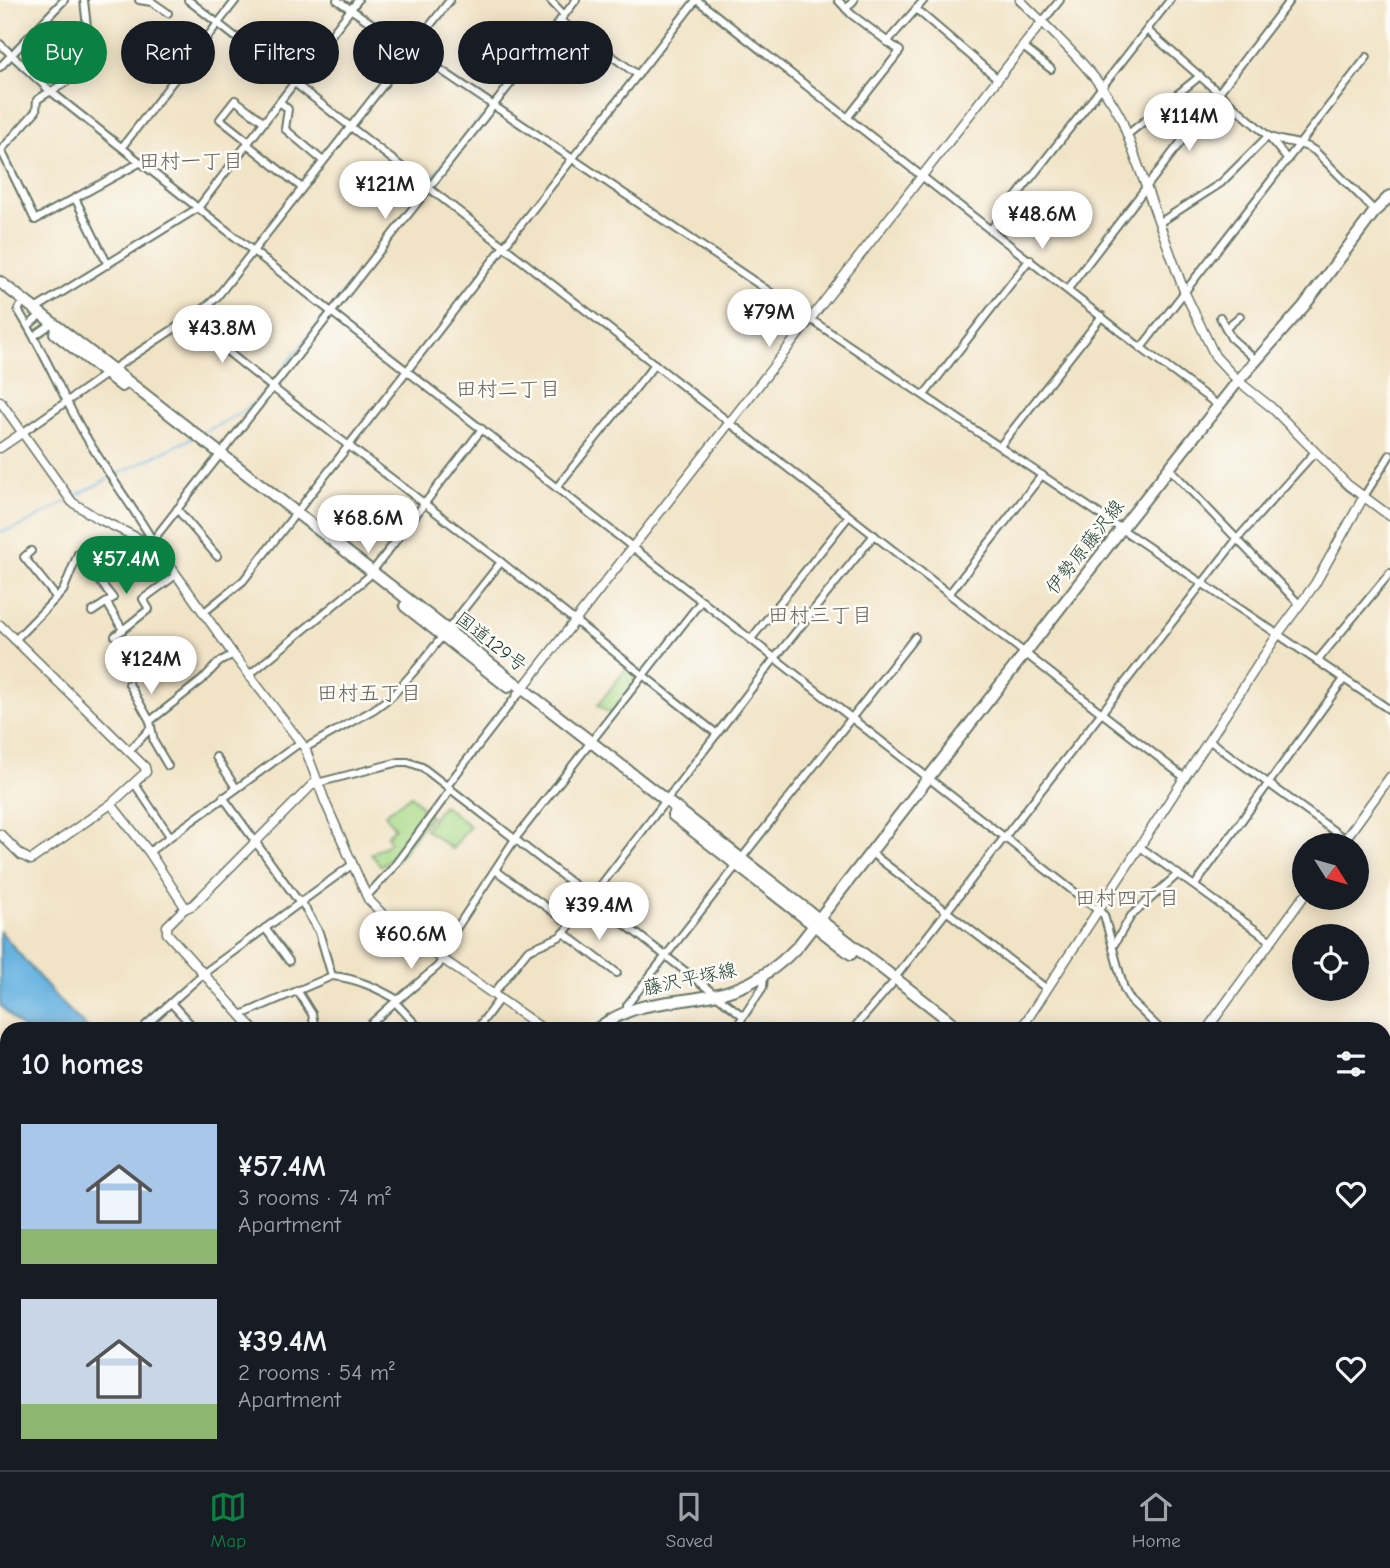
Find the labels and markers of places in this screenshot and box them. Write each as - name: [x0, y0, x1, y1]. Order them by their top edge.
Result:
- pin: ¥114M: [1140, 94, 1238, 153]
- pin: ¥121M: [336, 162, 434, 221]
- pin: ¥48.6M: [985, 191, 1099, 251]
- pin: ¥79M: [728, 290, 810, 349]
- pin: ¥43.8M: [165, 306, 279, 365]
- pin: ¥68.6M: [311, 496, 425, 555]
- pin: ¥57.4M: [69, 536, 183, 596]
- pin: ¥124M: [102, 636, 200, 696]
- pin: ¥39.4M: [542, 883, 656, 942]
- pin: ¥60.6M: [354, 912, 468, 971]

